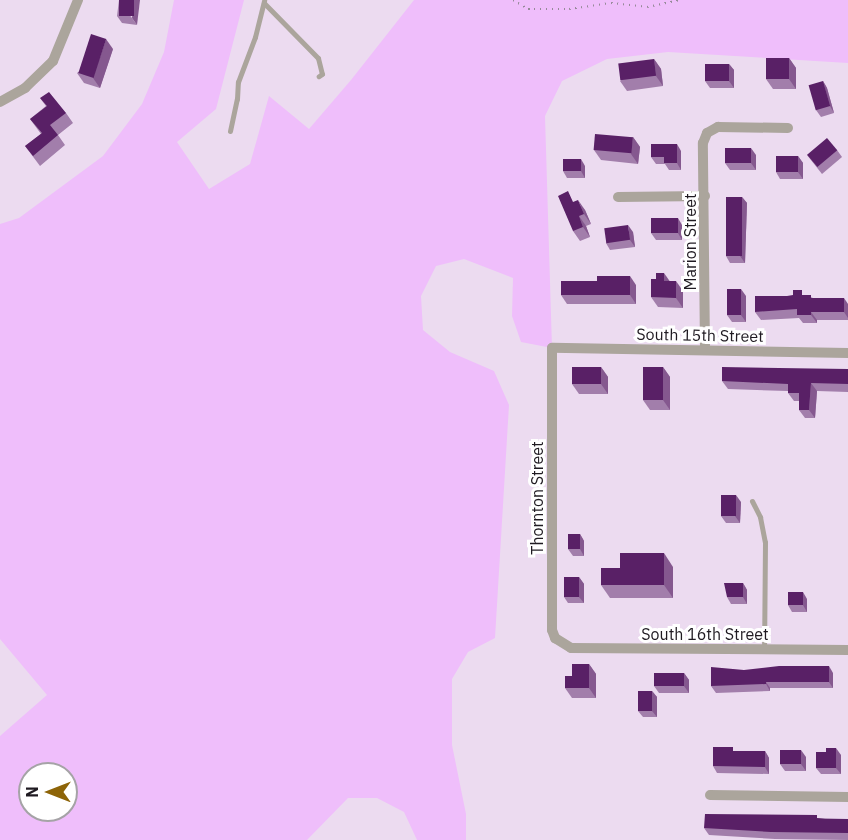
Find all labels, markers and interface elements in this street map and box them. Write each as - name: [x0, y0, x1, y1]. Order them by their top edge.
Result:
- street label: Marion Street: [680, 193, 700, 291]
- street label: South 15th Street: [636, 324, 764, 346]
- street label: Thornton Street: [527, 441, 547, 555]
- street label: South 16th Street: [641, 624, 769, 644]
- north arrow: [18, 762, 78, 822]
- text: N: [22, 786, 42, 798]

